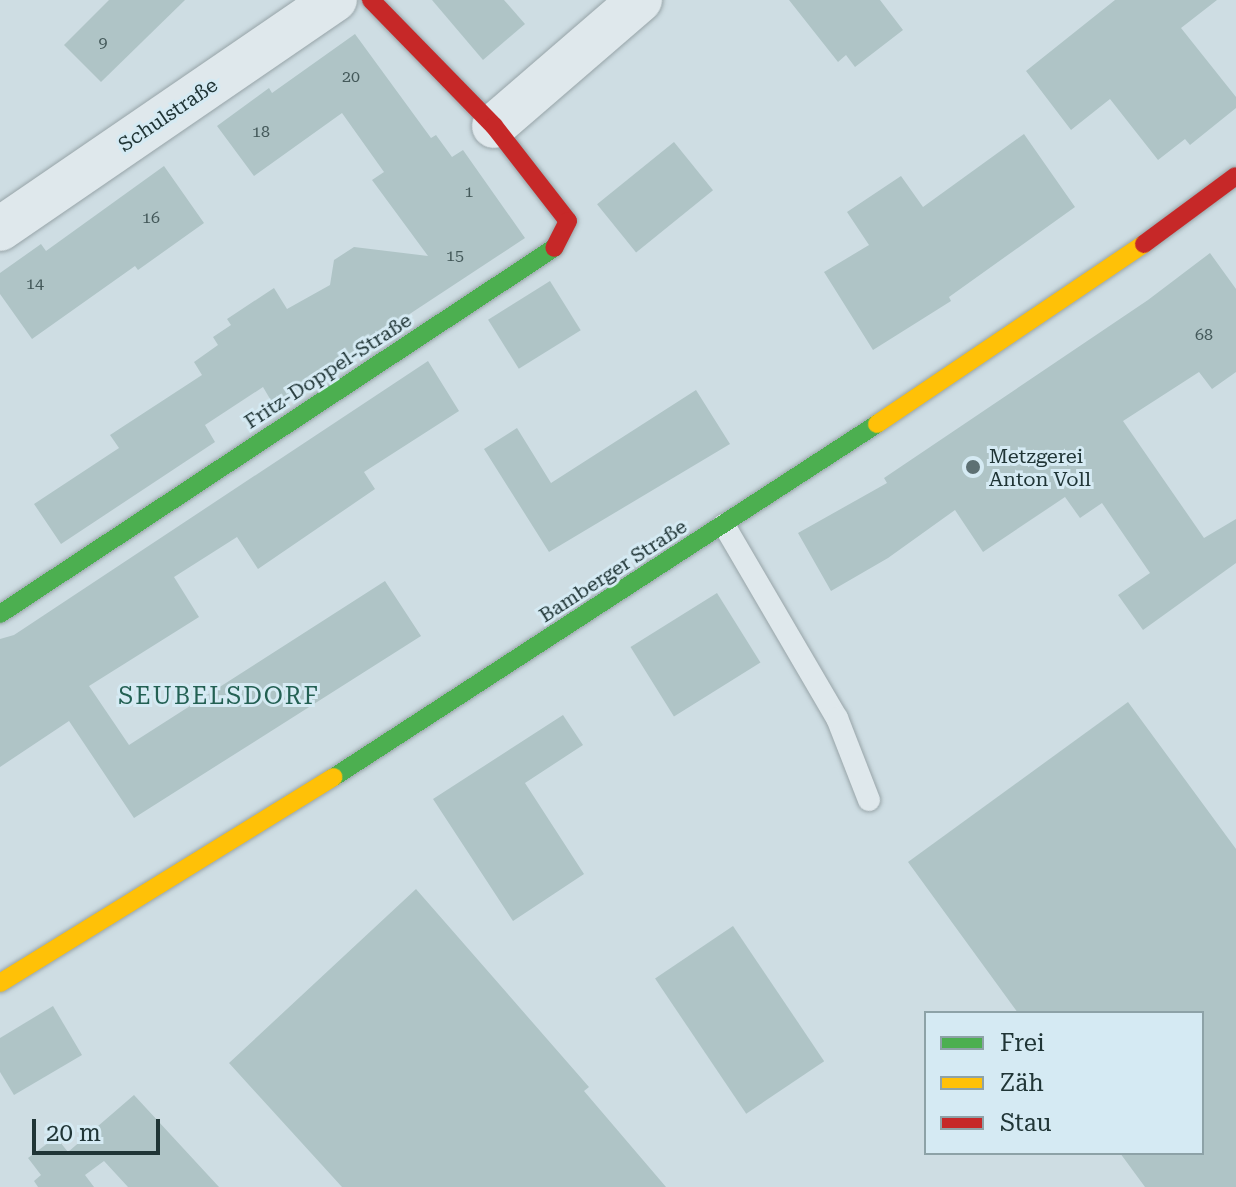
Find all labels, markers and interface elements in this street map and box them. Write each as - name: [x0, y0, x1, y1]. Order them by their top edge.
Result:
- house number: 9: [99, 33, 107, 53]
- house number: 20: [342, 67, 360, 87]
- street label: Schulstraße: [114, 73, 222, 157]
- house number: 18: [252, 122, 270, 142]
- house number: 1: [465, 182, 473, 202]
- house number: 16: [142, 208, 160, 228]
- house number: 15: [446, 246, 464, 266]
- house number: 14: [26, 274, 44, 294]
- street label: Fritz-Doppel-Straße: [240, 308, 416, 434]
- house number: 68: [1195, 325, 1213, 345]
- place label: Metzgerei Anton Voll: [989, 444, 1091, 491]
- marker: Metzgerei Anton Voll: [964, 458, 982, 476]
- street label: Bamberger Straße: [535, 514, 691, 628]
- district label: SEUBELSDORF: [118, 683, 320, 711]
- legend: [924, 1011, 1204, 1155]
- text: Frei: [1000, 1029, 1045, 1057]
- text: Zäh: [1000, 1069, 1044, 1097]
- scale bar: [36, 1103, 164, 1153]
- text: Stau: [1000, 1109, 1052, 1137]
- text: 20 m: [46, 1119, 101, 1147]

